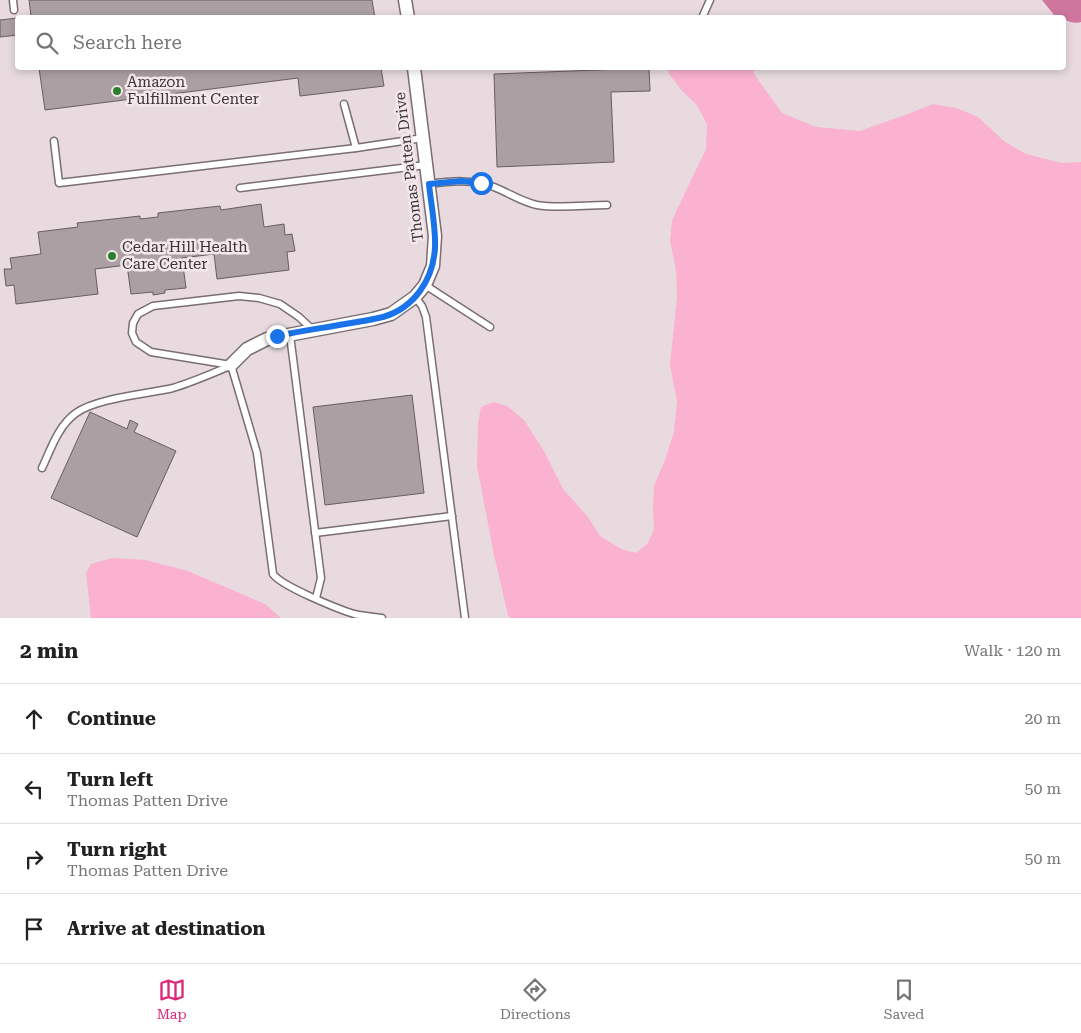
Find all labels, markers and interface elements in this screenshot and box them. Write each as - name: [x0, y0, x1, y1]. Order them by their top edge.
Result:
- search box: [15, 15, 1066, 70]
- icon: search: [33, 29, 61, 57]
- text: Search here: [73, 31, 182, 54]
- place label: Amazon Fulfillment Center: [127, 73, 259, 108]
- marker: Amazon Fulfillment Center: [111, 85, 123, 97]
- street label: Thomas Patten Drive: [391, 91, 427, 243]
- route start: [470, 172, 493, 195]
- place label: Cedar Hill Health Care Center: [122, 238, 248, 273]
- marker: Cedar Hill Health Care Center: [106, 250, 118, 262]
- route end: [266, 325, 289, 348]
- text: 2 min: [20, 639, 78, 663]
- text: Walk · 120 m: [964, 641, 1061, 660]
- icon: ahead: [20, 705, 48, 733]
- text: Continue: [67, 707, 156, 730]
- text: 20 m: [1024, 709, 1061, 728]
- text: Turn left: [67, 768, 153, 791]
- icon: left: [20, 775, 48, 803]
- text: 50 m: [1024, 779, 1061, 798]
- text: Thomas Patten Drive: [67, 791, 228, 810]
- text: Turn right: [67, 838, 167, 861]
- icon: right: [20, 845, 48, 873]
- text: 50 m: [1024, 849, 1061, 868]
- text: Thomas Patten Drive: [67, 861, 228, 880]
- icon: arrive: [20, 915, 48, 943]
- text: Arrive at destination: [67, 917, 265, 940]
- tab: Map: [157, 976, 187, 1022]
- tab: Directions: [500, 976, 570, 1022]
- tab: Saved: [884, 976, 924, 1022]

